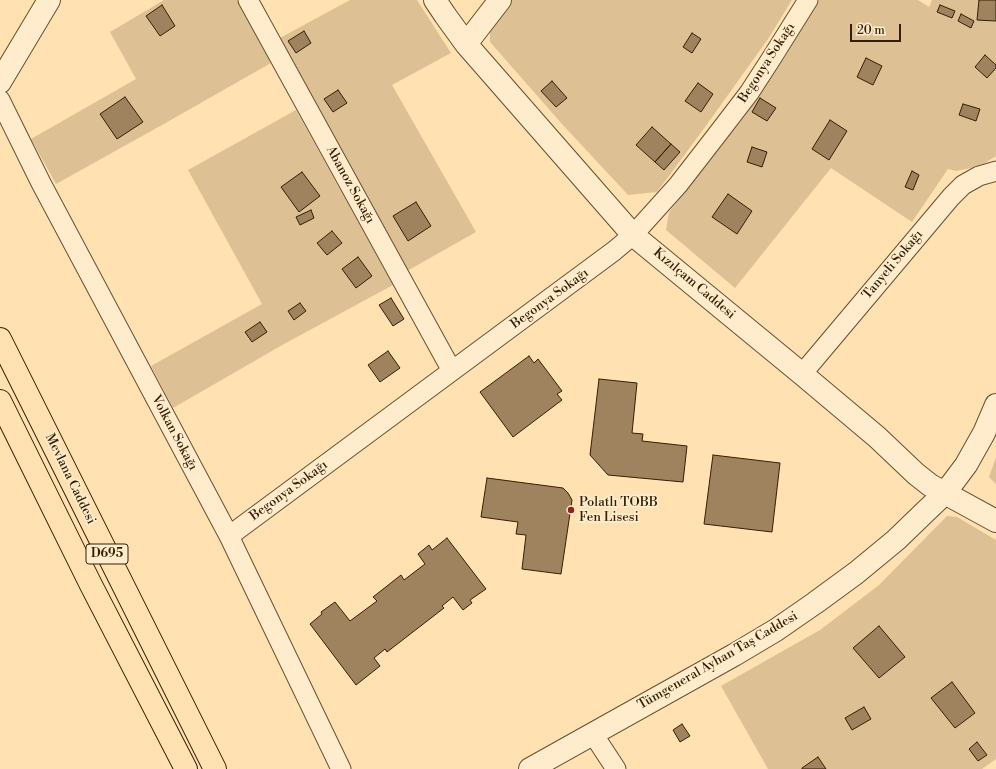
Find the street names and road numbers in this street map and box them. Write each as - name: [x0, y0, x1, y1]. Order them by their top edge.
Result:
- street label: Begonya Sokağı: [735, 20, 799, 106]
- street label: Abanoz Sokağı: [322, 144, 378, 226]
- street label: Tanyeli Sokağı: [859, 227, 927, 303]
- street label: Kızılçam Caddesi: [650, 245, 738, 323]
- street label: Begonya Sokağı: [508, 266, 592, 332]
- street label: Volkan Sokağı: [148, 393, 200, 473]
- street label: Mevlana Caddesi: [41, 431, 99, 527]
- street label: Begonya Sokağı: [247, 458, 331, 524]
- road number: D695: [86, 544, 128, 564]
- street label: Tümgeneral Ayhan Taş Caddesi: [635, 609, 801, 713]

